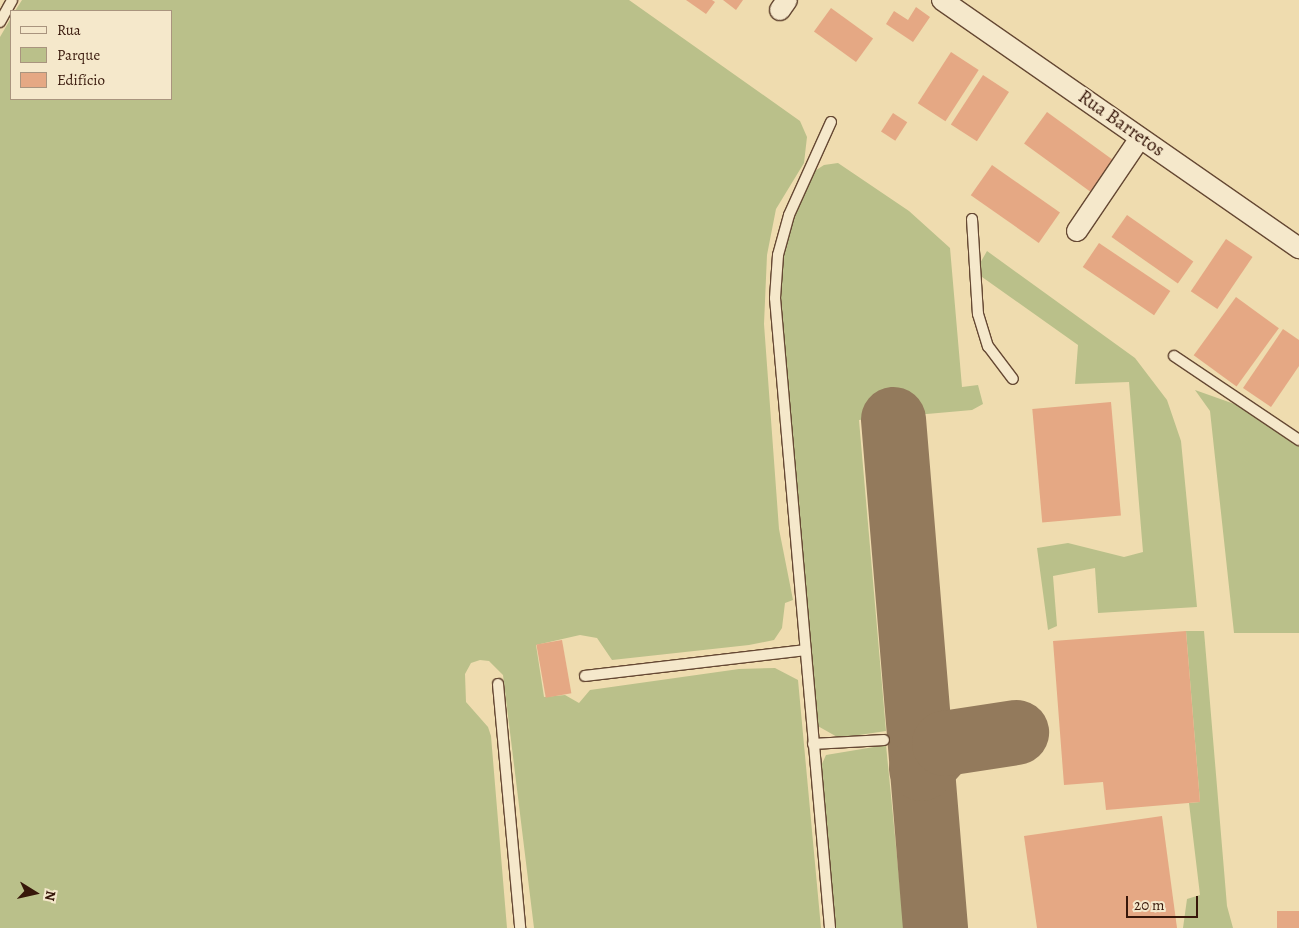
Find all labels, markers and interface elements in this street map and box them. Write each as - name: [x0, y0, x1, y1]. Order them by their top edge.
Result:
- legend: [10, 10, 172, 100]
- text: Rua: [57, 20, 81, 40]
- text: Parque: [57, 45, 100, 65]
- text: Edifício: [57, 70, 105, 90]
- street label: Rua Barretos: [1073, 86, 1169, 162]
- north arrow: [10, 868, 60, 918]
- scale bar: [1129, 886, 1202, 918]
- text: N: [40, 889, 61, 902]
- text: 20 m: [1134, 895, 1165, 915]

